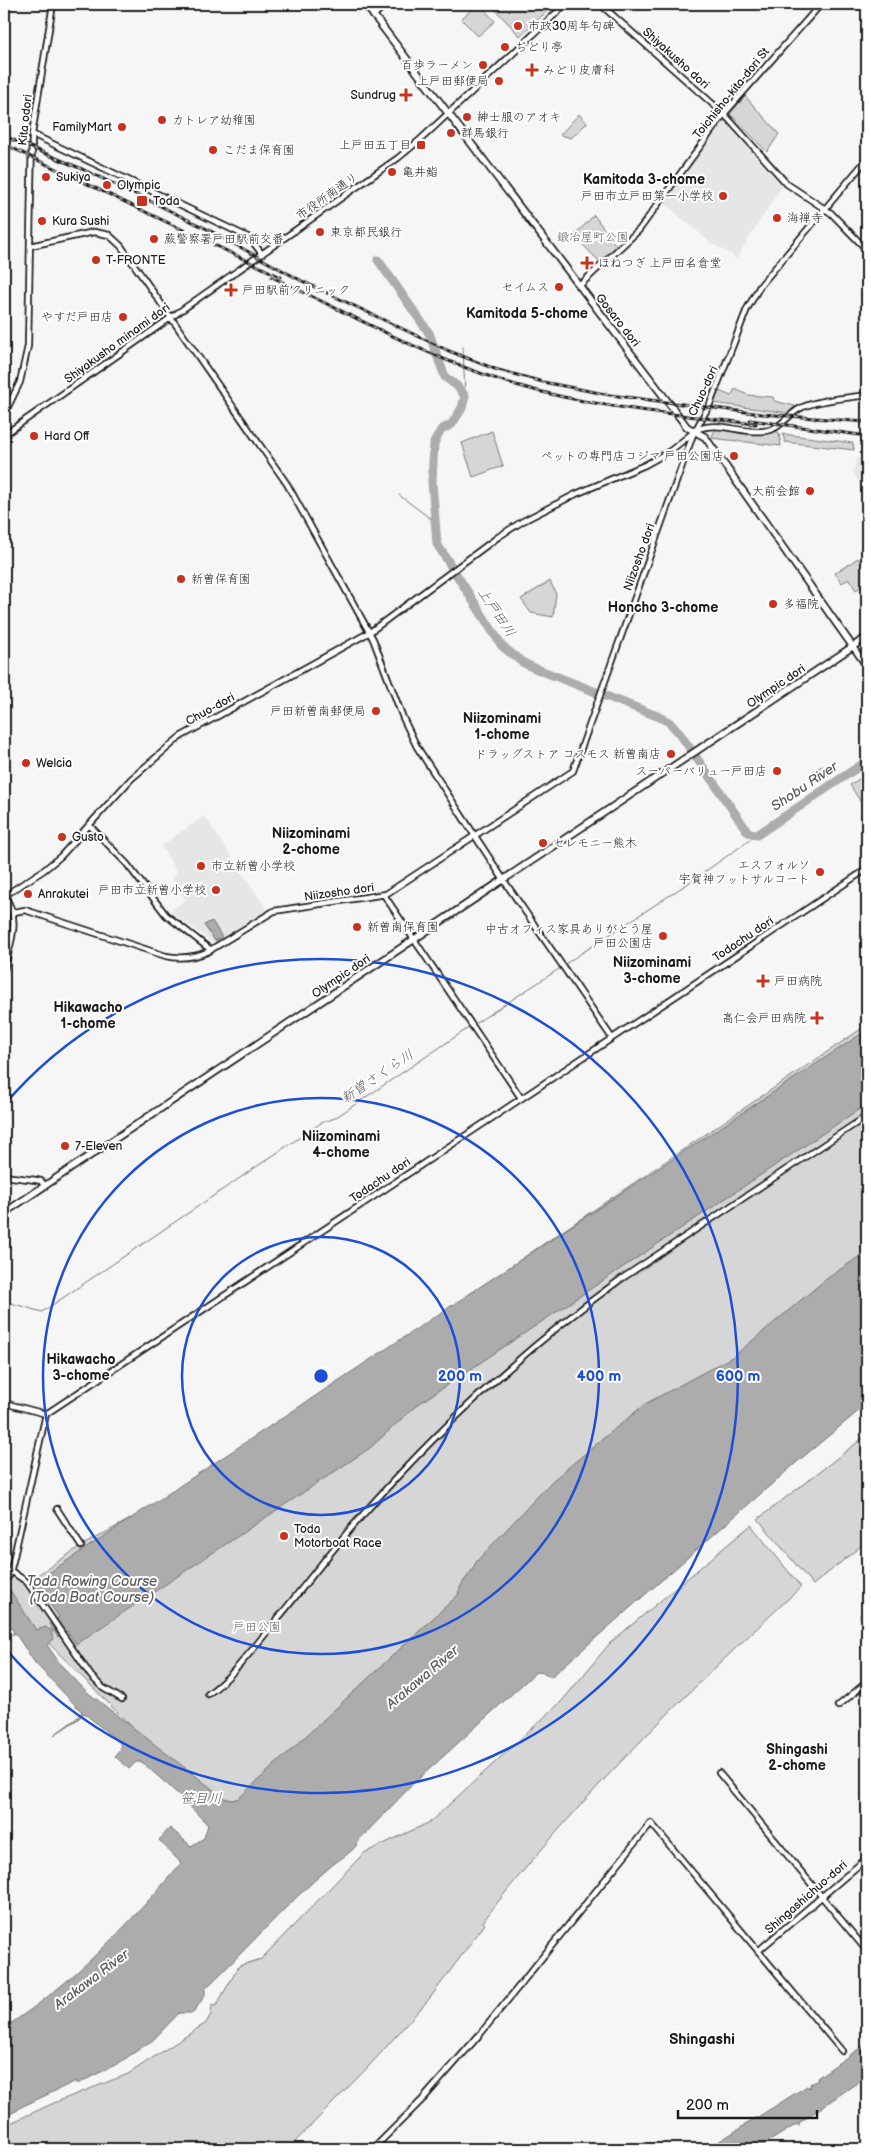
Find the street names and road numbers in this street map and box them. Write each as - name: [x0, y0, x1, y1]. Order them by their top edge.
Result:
- street label: Shiyakusho dori: [639, 25, 712, 92]
- street label: Toichisho-kita-dori St: [690, 44, 773, 142]
- street label: Kita odori: [15, 93, 36, 146]
- street label: 市役所南通り: [293, 170, 361, 223]
- street label: Gosaro dori: [592, 291, 643, 350]
- street label: Shiyakusho minami dori: [62, 300, 173, 387]
- street label: Chuo-dori: [685, 363, 722, 419]
- street label: Niizosho dori: [620, 521, 659, 593]
- street label: Olympic dori: [744, 661, 809, 711]
- street label: Chuo-dori: [183, 690, 238, 729]
- street label: Niizosho dori: [303, 880, 375, 905]
- street label: Todachu dori: [710, 913, 777, 965]
- street label: Olympic dori: [309, 951, 374, 1001]
- street label: Todachu dori: [347, 1154, 414, 1206]
- street label: Shingashichuo-dori: [762, 1857, 851, 1937]

